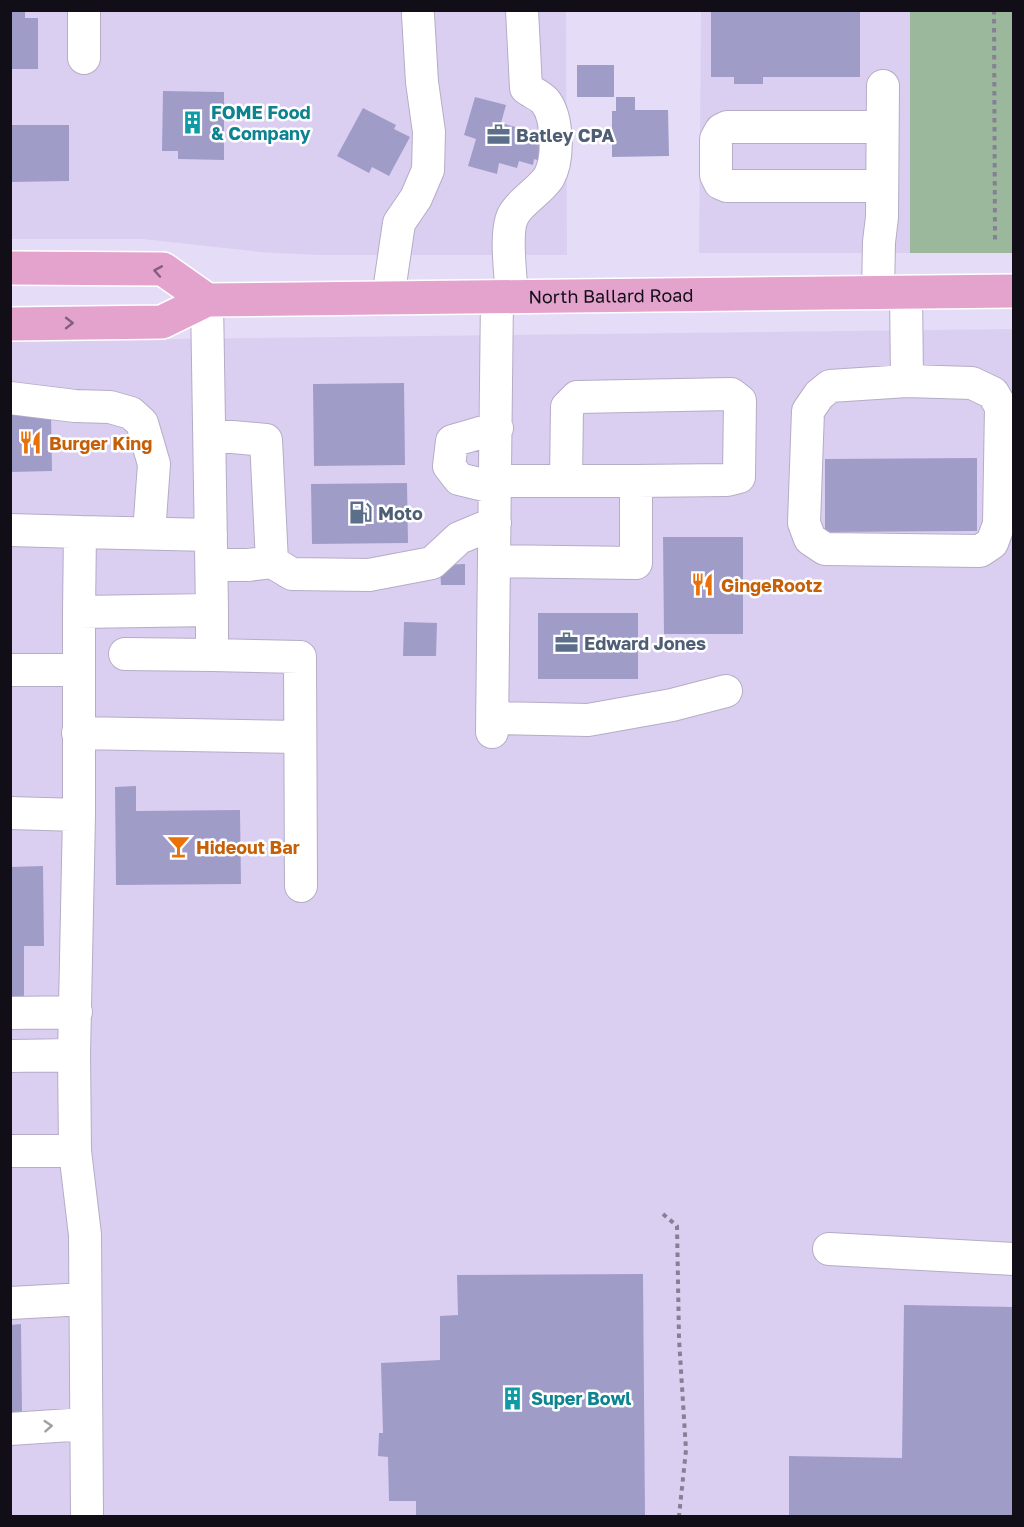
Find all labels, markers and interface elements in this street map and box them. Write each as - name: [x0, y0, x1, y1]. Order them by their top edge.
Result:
- place label: FOME Food & Company: [211, 101, 311, 144]
- building icon: FOME Food & Company: [180, 109, 206, 135]
- office icon: Batley CPA: [485, 122, 511, 148]
- place label: Batley CPA: [516, 124, 614, 146]
- one-way arrow: [153, 265, 163, 277]
- street label: North Ballard Road: [528, 284, 694, 307]
- one-way arrow: [64, 317, 73, 329]
- restaurant icon: Burger King: [18, 430, 44, 456]
- place label: Burger King: [49, 432, 152, 454]
- fuel station icon: Moto: [347, 500, 373, 526]
- place label: Moto: [378, 502, 423, 524]
- restaurant icon: GingeRootz: [690, 572, 716, 598]
- place label: GingeRootz: [721, 574, 822, 596]
- office icon: Edward Jones: [553, 630, 579, 656]
- place label: Edward Jones: [584, 632, 706, 654]
- bar icon: Hideout Bar: [165, 834, 191, 860]
- place label: Hideout Bar: [196, 836, 300, 858]
- building icon: Super Bowl: [500, 1385, 526, 1411]
- place label: Super Bowl: [531, 1387, 631, 1409]
- one-way arrow: [44, 1420, 53, 1433]

